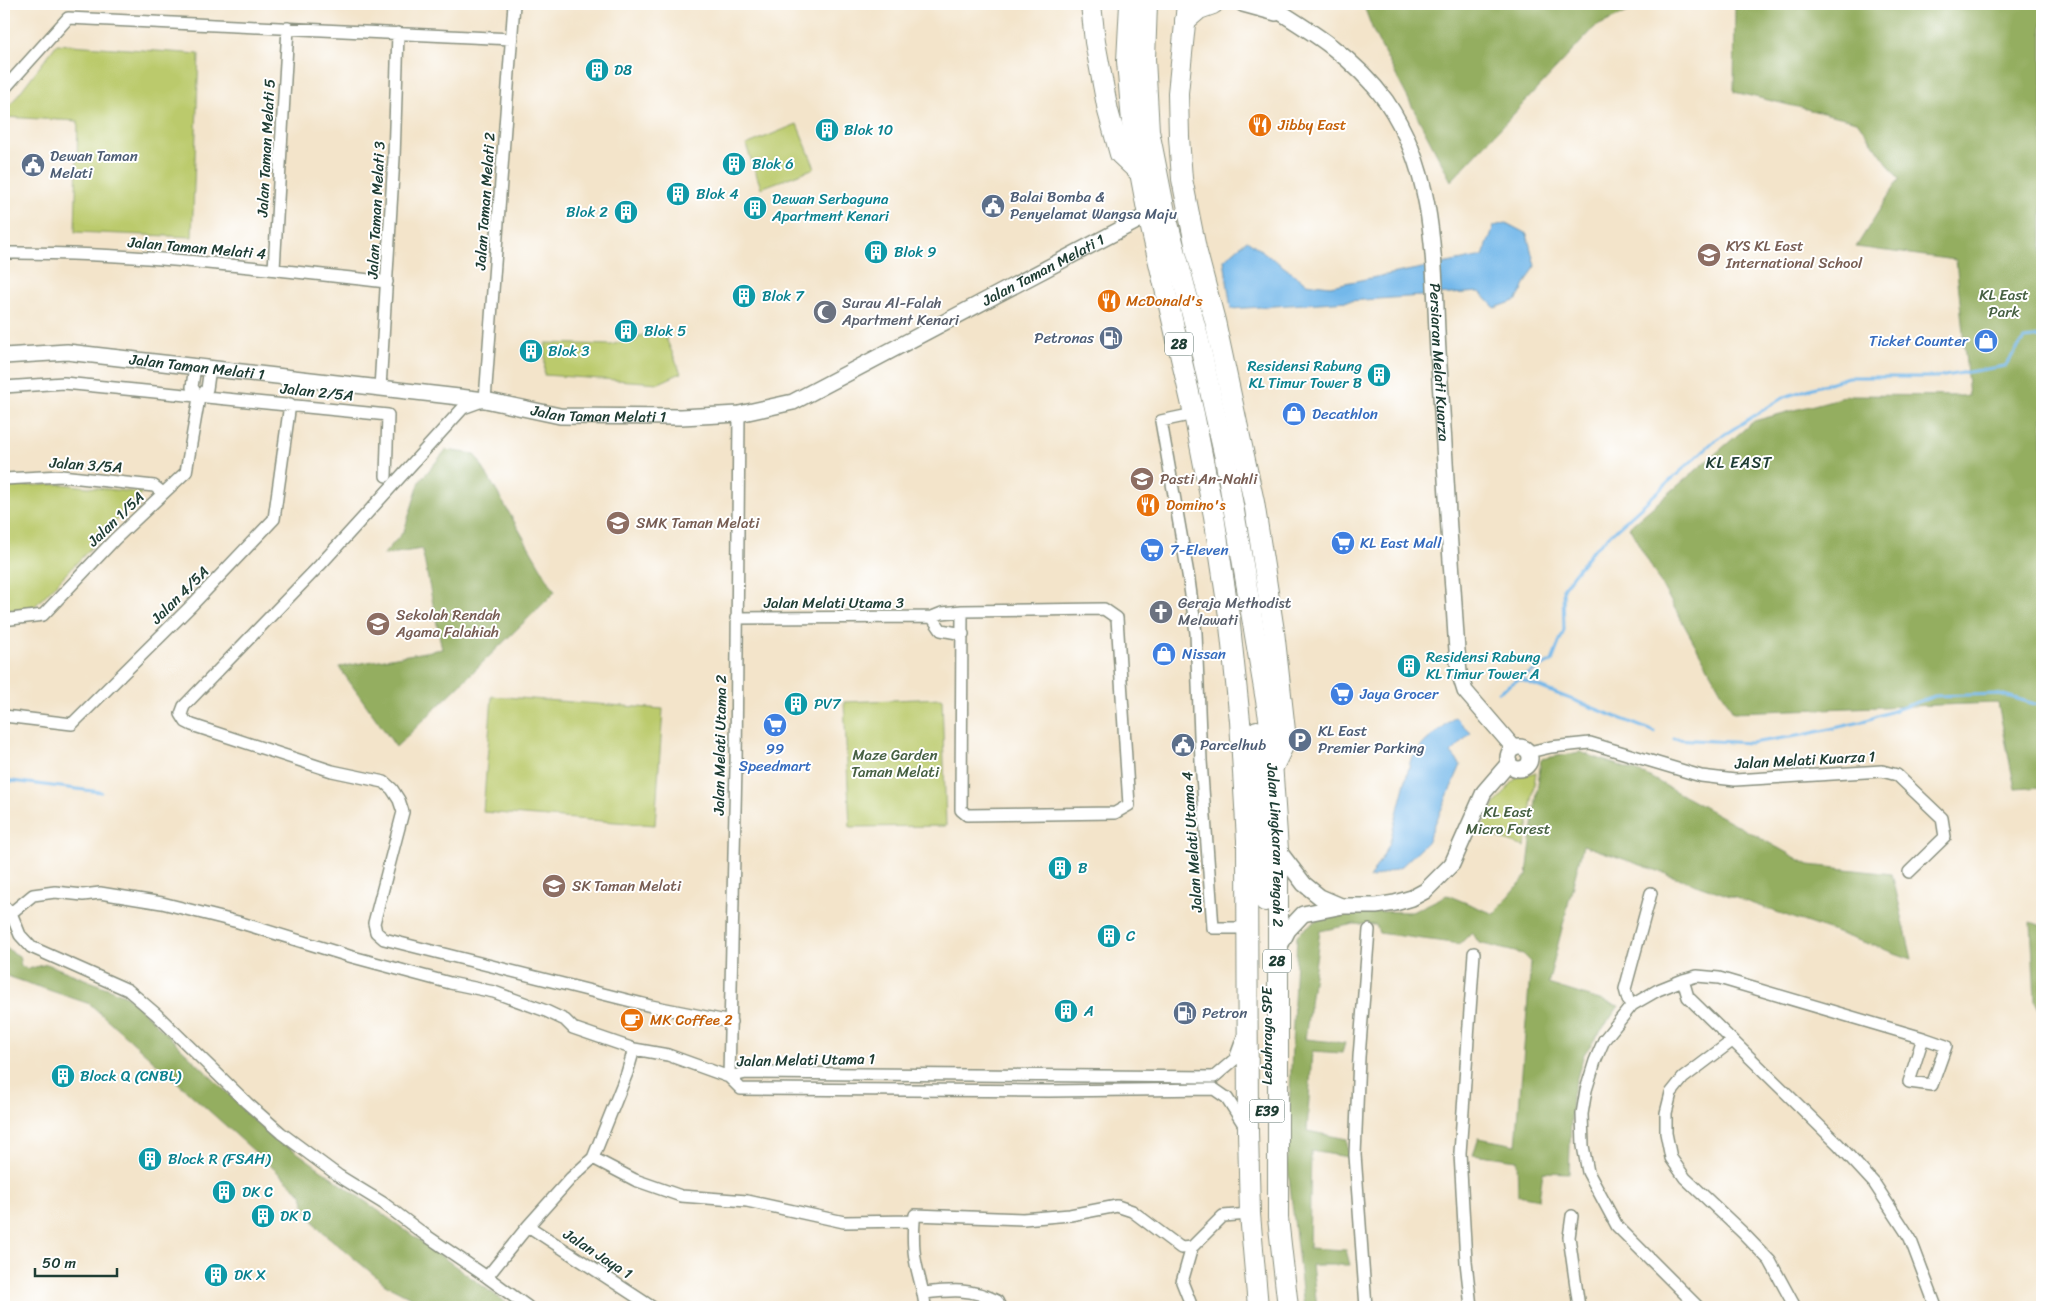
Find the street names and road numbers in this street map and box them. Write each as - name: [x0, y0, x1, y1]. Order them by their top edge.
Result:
- street label: Jalan Taman Melati 5: [249, 78, 283, 219]
- street label: Jalan Taman Melati 2: [467, 131, 503, 272]
- street label: Jalan Taman Melati 3: [359, 141, 393, 280]
- street label: Jalan Taman Melati 1: [976, 227, 1110, 314]
- street label: Jalan Taman Melati 4: [126, 229, 267, 267]
- street label: Persiaran Melati Kuarza: [1422, 282, 1457, 443]
- road number: 28: [1165, 332, 1193, 356]
- street label: Jalan Taman Melati 1: [127, 346, 266, 388]
- street label: Jalan 2/5A: [278, 375, 355, 409]
- street label: Jalan Taman Melati 1: [527, 397, 666, 430]
- street label: Jalan 3/5A: [48, 449, 123, 481]
- street label: Jalan 1/5A: [81, 485, 151, 554]
- street label: Jalan 4/5A: [144, 560, 215, 631]
- street label: Jalan Melati Utama 3: [763, 590, 904, 616]
- street label: Jalan Melati Utama 2: [706, 674, 734, 816]
- street label: Jalan Melati Kuarza 1: [1733, 743, 1876, 777]
- street label: Jalan Lingkaran Tengah 2: [1259, 761, 1291, 928]
- street label: Jalan Melati Utama 4: [1174, 771, 1210, 914]
- road number: 28: [1263, 949, 1291, 972]
- street label: Lebuhraya SPE: [1254, 985, 1280, 1085]
- street label: Jalan Melati Utama 1: [736, 1046, 875, 1074]
- road number: E39: [1250, 1100, 1284, 1122]
- street label: Jalan Jaya 1: [557, 1221, 638, 1286]

